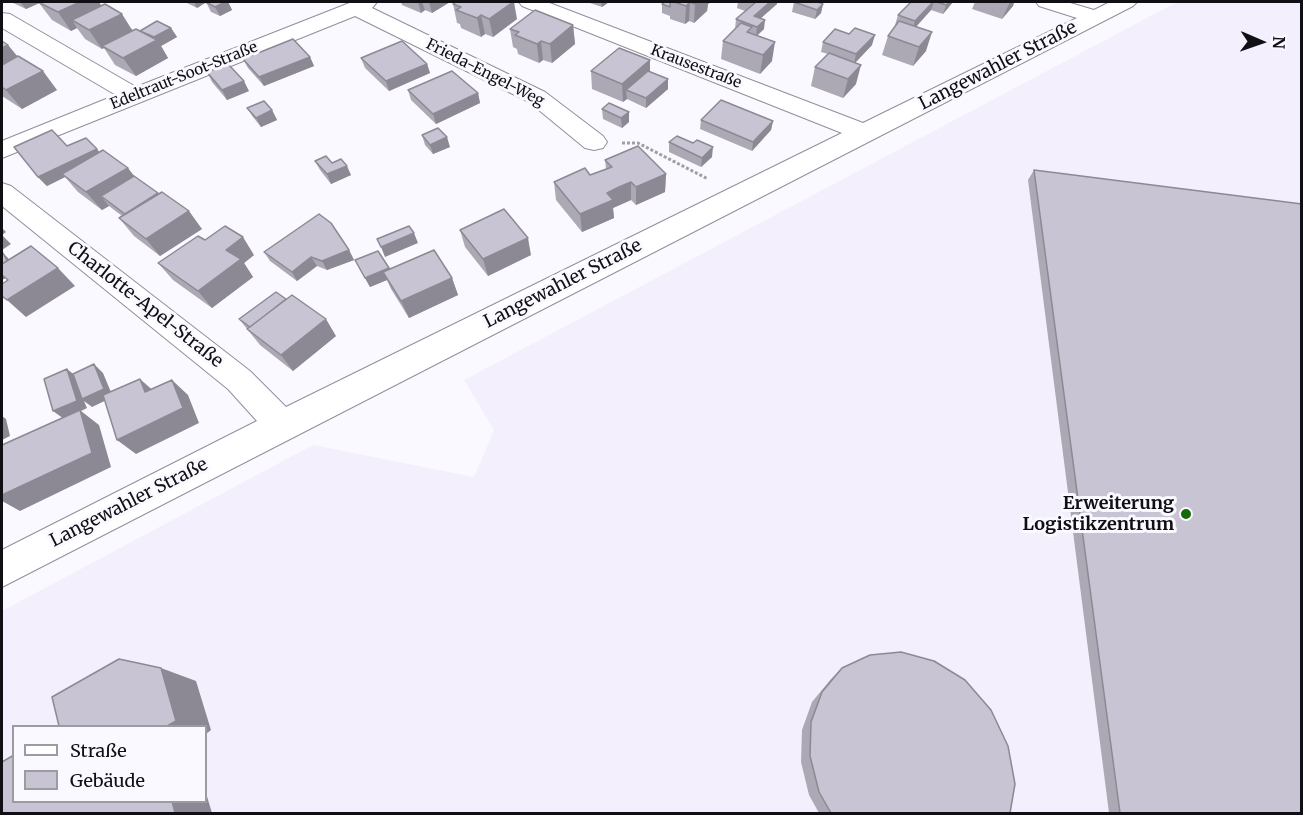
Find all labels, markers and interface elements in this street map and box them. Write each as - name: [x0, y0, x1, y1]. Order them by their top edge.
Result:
- north arrow: [1231, 12, 1291, 72]
- street label: Langewahler Straße: [916, 17, 1080, 115]
- street label: Frieda-Engel-Weg: [423, 35, 547, 111]
- text: N: [1269, 36, 1289, 49]
- street label: Edeltraut-Soot-Straße: [108, 38, 260, 114]
- street label: Krausestraße: [648, 41, 744, 93]
- street label: Langewahler Straße: [481, 235, 645, 333]
- street label: Charlotte-Apel-Straße: [63, 238, 227, 372]
- street label: Langewahler Straße: [47, 454, 211, 552]
- place label: Erweiterung Logistikzentrum: [1023, 493, 1174, 536]
- marker: Erweiterung Logistikzentrum: [1179, 507, 1193, 521]
- legend: [12, 725, 207, 803]
- text: Straße: [70, 739, 127, 762]
- text: Gebäude: [70, 769, 145, 792]

